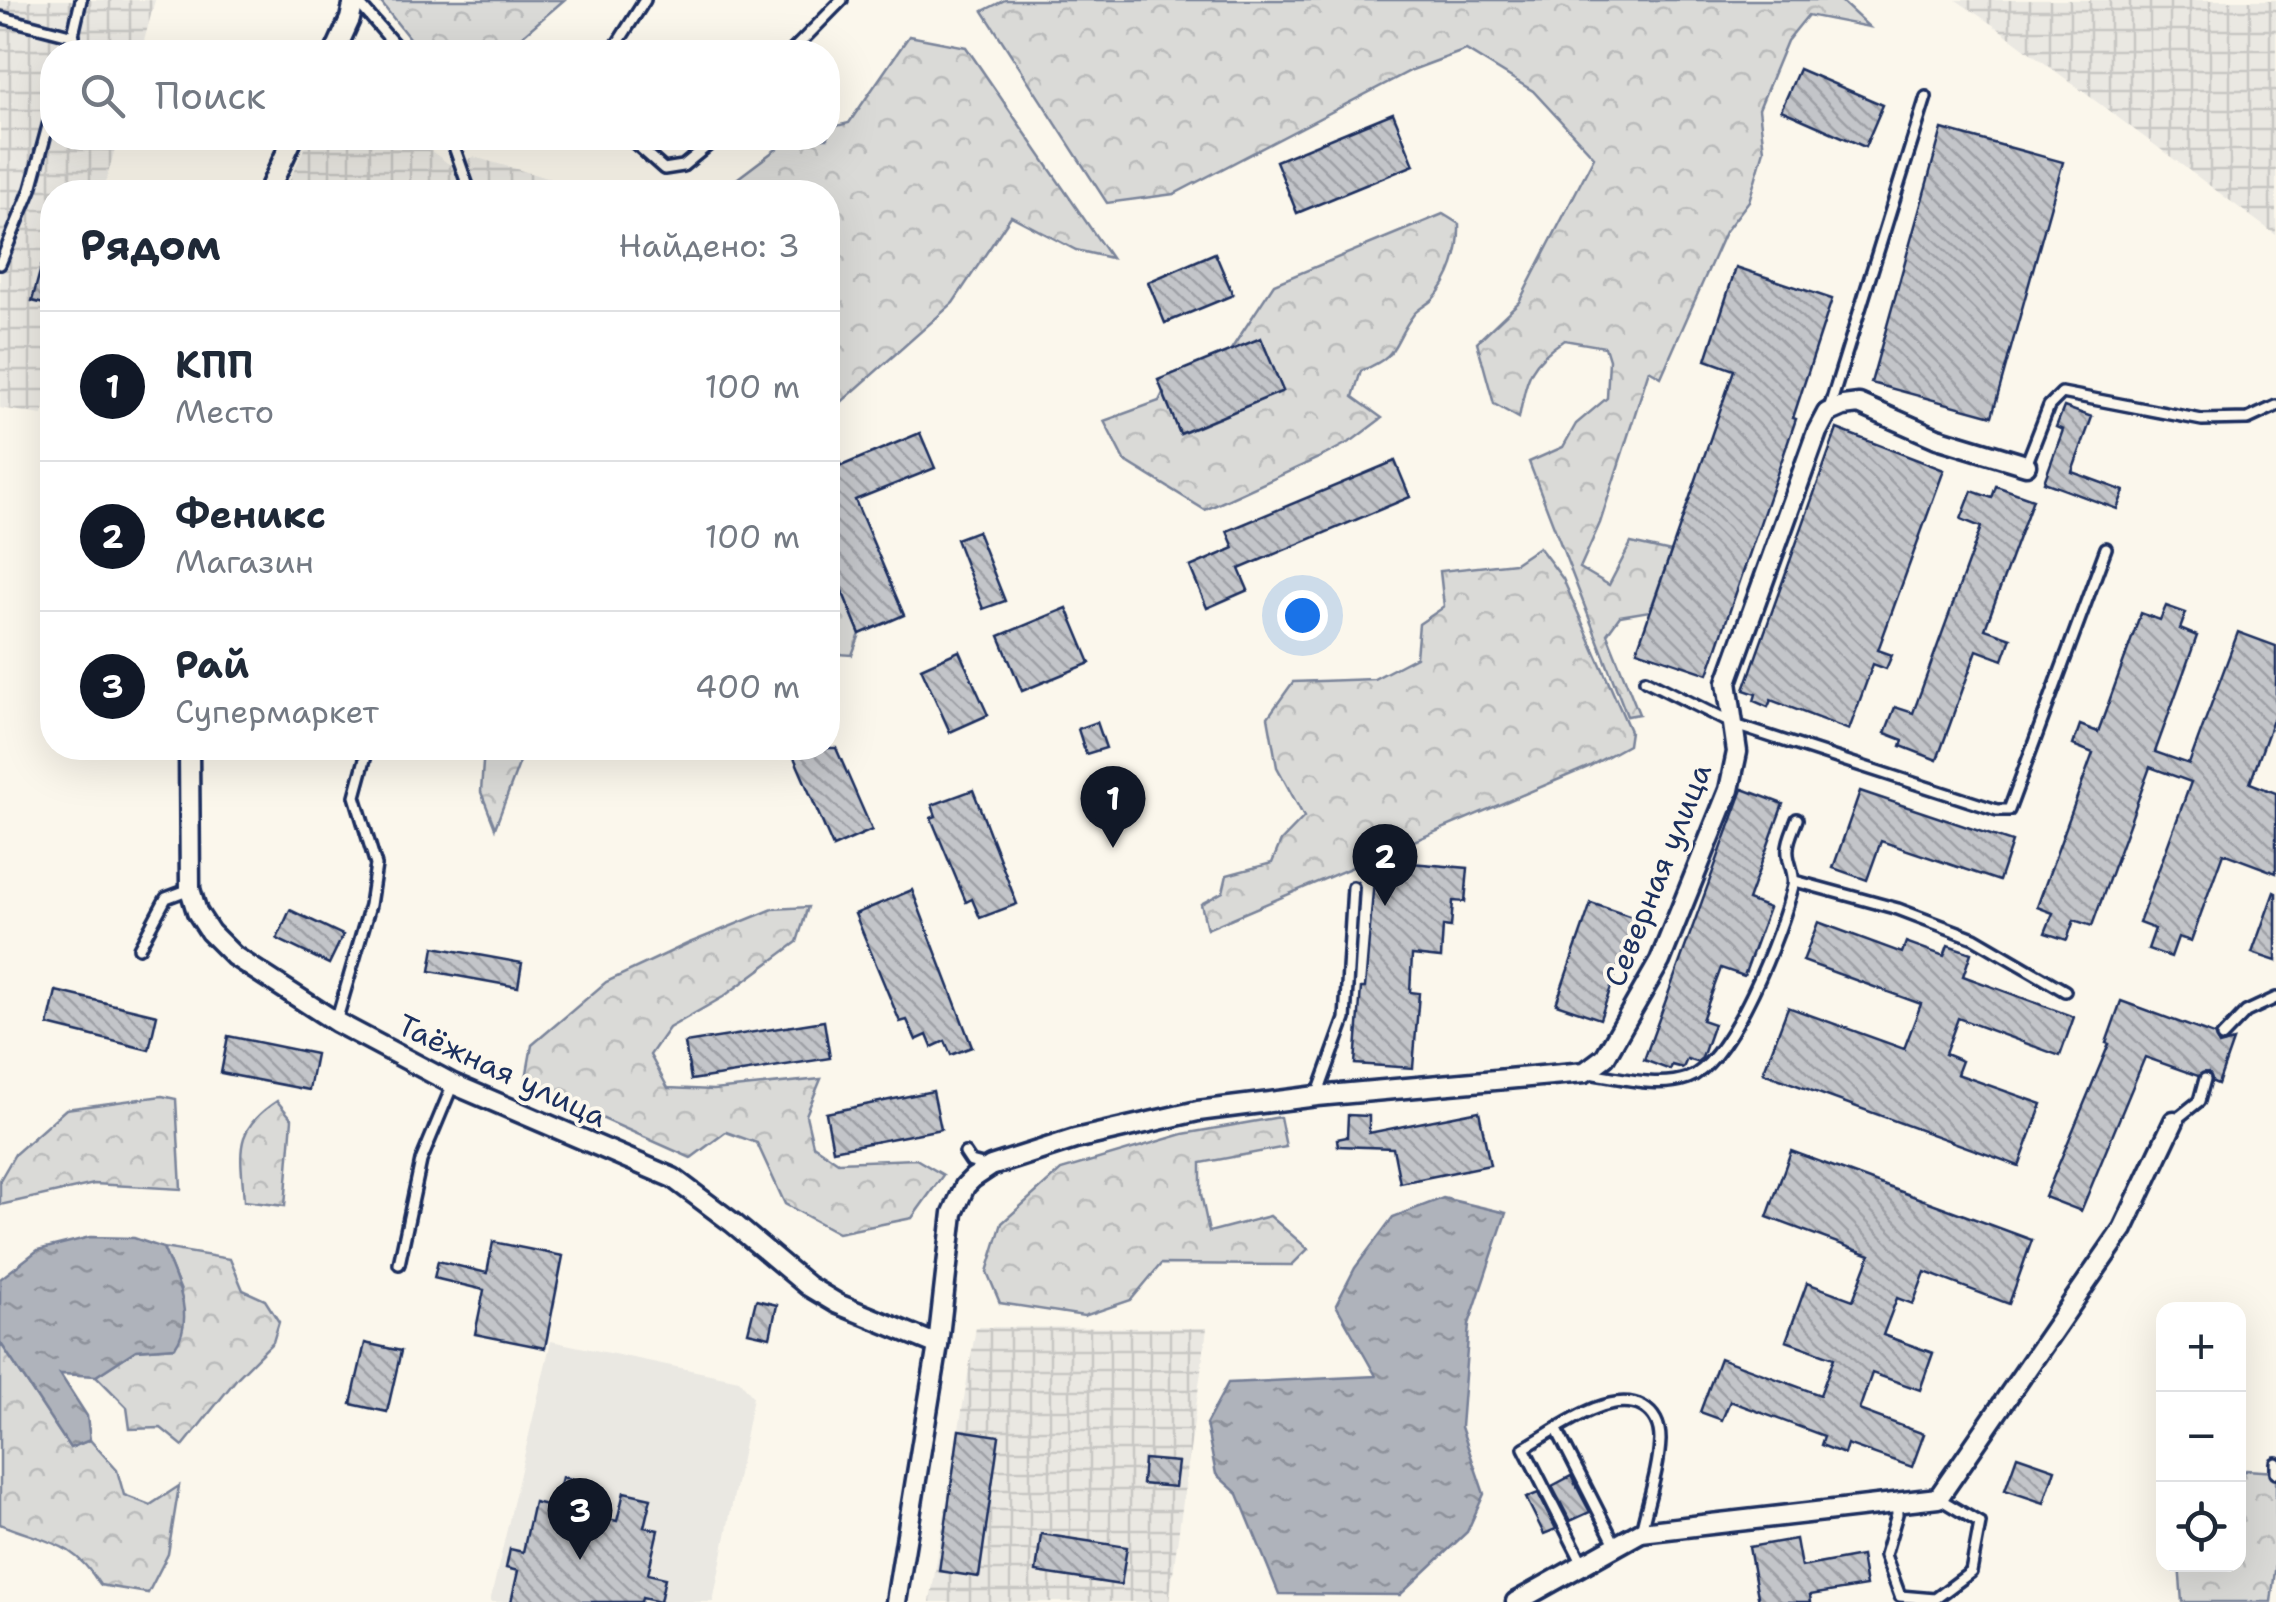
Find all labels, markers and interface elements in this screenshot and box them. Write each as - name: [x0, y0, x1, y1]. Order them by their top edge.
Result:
- search box: [40, 40, 840, 150]
- icon: search: [75, 68, 130, 123]
- text: Поиск: [155, 70, 266, 121]
- text: Рядом: [80, 217, 221, 273]
- text: Найдено: 3: [619, 224, 800, 267]
- text: КПП: [175, 339, 253, 390]
- text: 1: [105, 365, 120, 408]
- text: 100 m: [704, 365, 800, 408]
- text: Место: [175, 390, 274, 433]
- text: Феникс: [175, 489, 326, 540]
- text: 2: [101, 515, 124, 558]
- text: 100 m: [704, 515, 800, 558]
- text: Магазин: [175, 540, 314, 583]
- your location: [1277, 590, 1328, 641]
- text: Рай: [175, 639, 249, 690]
- text: 3: [101, 665, 124, 708]
- text: 400 m: [695, 665, 800, 708]
- text: Супермаркет: [175, 690, 379, 733]
- street label: Северная улица: [1594, 757, 1721, 993]
- pin: 1: [1080, 766, 1146, 848]
- pin: 2: [1352, 824, 1418, 906]
- street label: Таёжная улица: [391, 1004, 614, 1137]
- map controls: [2156, 1302, 2246, 1572]
- button: +: [2156, 1302, 2246, 1392]
- button: −: [2156, 1392, 2246, 1482]
- pin: 3: [548, 1478, 612, 1560]
- button: locate: [2156, 1482, 2246, 1572]

